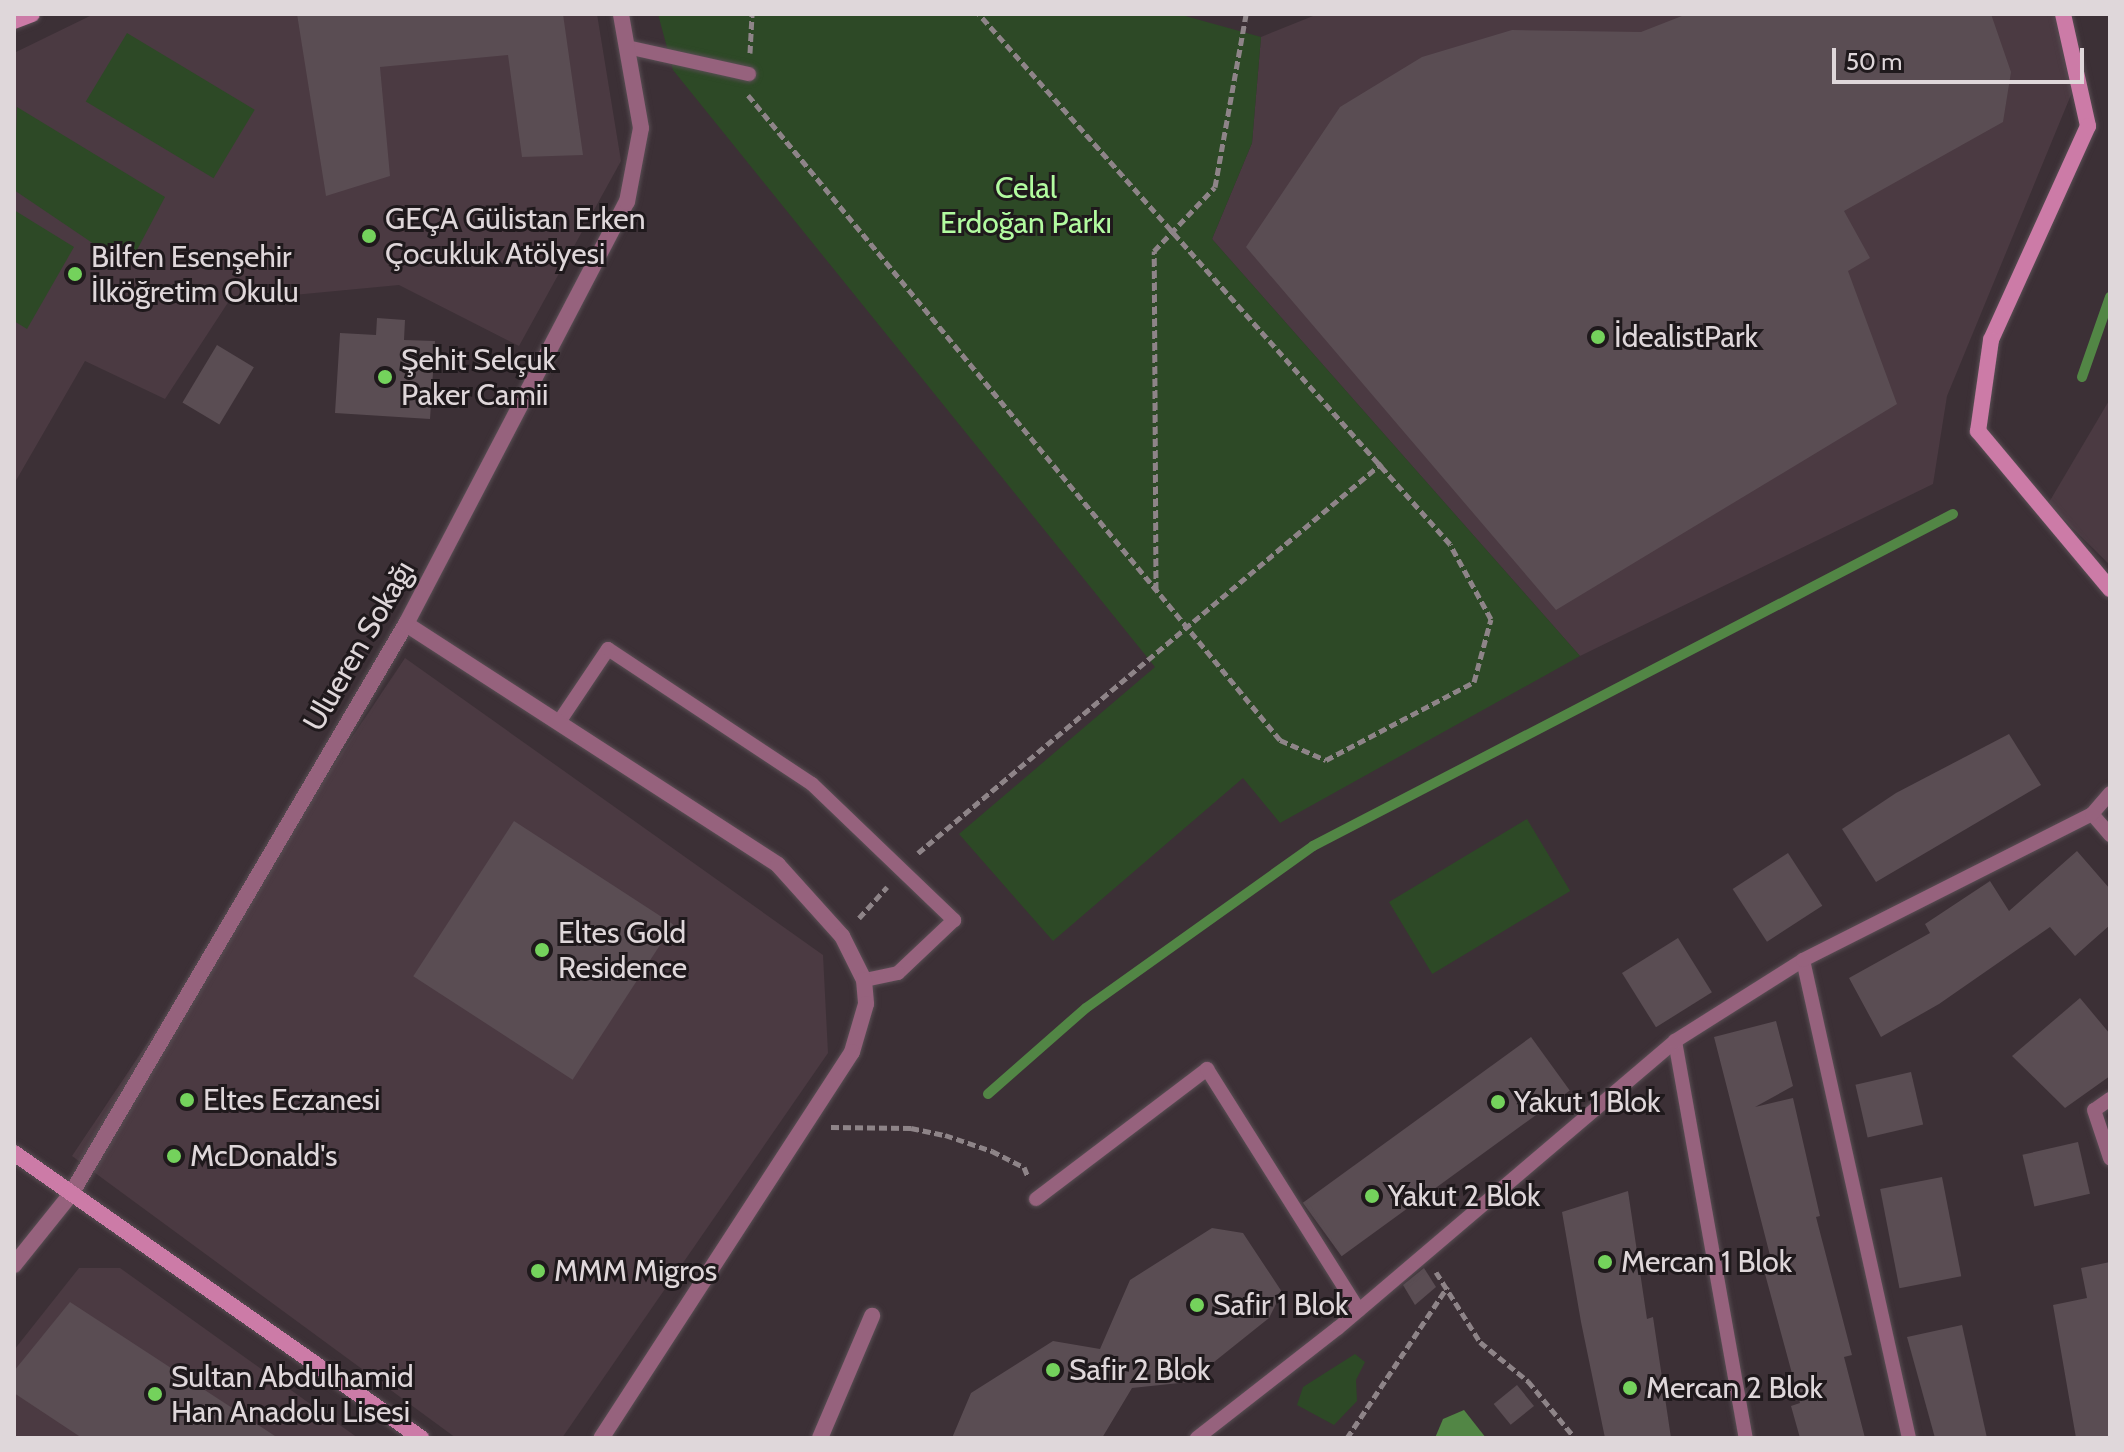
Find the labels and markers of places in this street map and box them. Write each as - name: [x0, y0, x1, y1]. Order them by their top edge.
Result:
- place label: GEÇA Gülistan Erken Çocukluk Atölyesi: [385, 201, 645, 272]
- marker: GEÇA Gülistan Erken Çocukluk Atölyesi: [360, 227, 378, 245]
- place label: Bilfen Esenşehir İlköğretim Okulu: [91, 239, 299, 310]
- marker: Bilfen Esenşehir İlköğretim Okulu: [66, 265, 84, 283]
- place label: İdealistPark: [1614, 319, 1758, 355]
- marker: İdealistPark: [1589, 328, 1607, 346]
- place label: Şehit Selçuk Paker Camii: [401, 342, 556, 412]
- marker: Şehit Selçuk Paker Camii: [376, 368, 394, 386]
- place label: Eltes Gold Residence: [558, 915, 687, 986]
- marker: Eltes Gold Residence: [533, 941, 551, 959]
- place label: Eltes Eczanesi: [203, 1082, 380, 1118]
- place label: Yakut 1 Blok: [1514, 1084, 1661, 1120]
- marker: Eltes Eczanesi: [178, 1091, 196, 1109]
- marker: Yakut 1 Blok: [1489, 1093, 1507, 1111]
- place label: McDonald's: [190, 1138, 337, 1174]
- marker: McDonald's: [165, 1147, 183, 1165]
- place label: Yakut 2 Blok: [1388, 1178, 1540, 1214]
- marker: Yakut 2 Blok: [1363, 1187, 1381, 1205]
- place label: Mercan 1 Blok: [1621, 1244, 1792, 1280]
- place label: MMM Migros: [554, 1253, 717, 1289]
- marker: Mercan 1 Blok: [1596, 1253, 1614, 1271]
- marker: MMM Migros: [529, 1262, 547, 1280]
- place label: Safir 1 Blok: [1213, 1287, 1348, 1323]
- marker: Safir 1 Blok: [1188, 1296, 1206, 1314]
- place label: Safir 2 Blok: [1069, 1352, 1210, 1388]
- place label: Sultan Abdulhamid Han Anadolu Lisesi: [171, 1359, 414, 1430]
- marker: Safir 2 Blok: [1044, 1361, 1062, 1379]
- place label: Mercan 2 Blok: [1646, 1370, 1823, 1406]
- marker: Mercan 2 Blok: [1621, 1379, 1639, 1397]
- marker: Sultan Abdulhamid Han Anadolu Lisesi: [146, 1385, 164, 1403]

